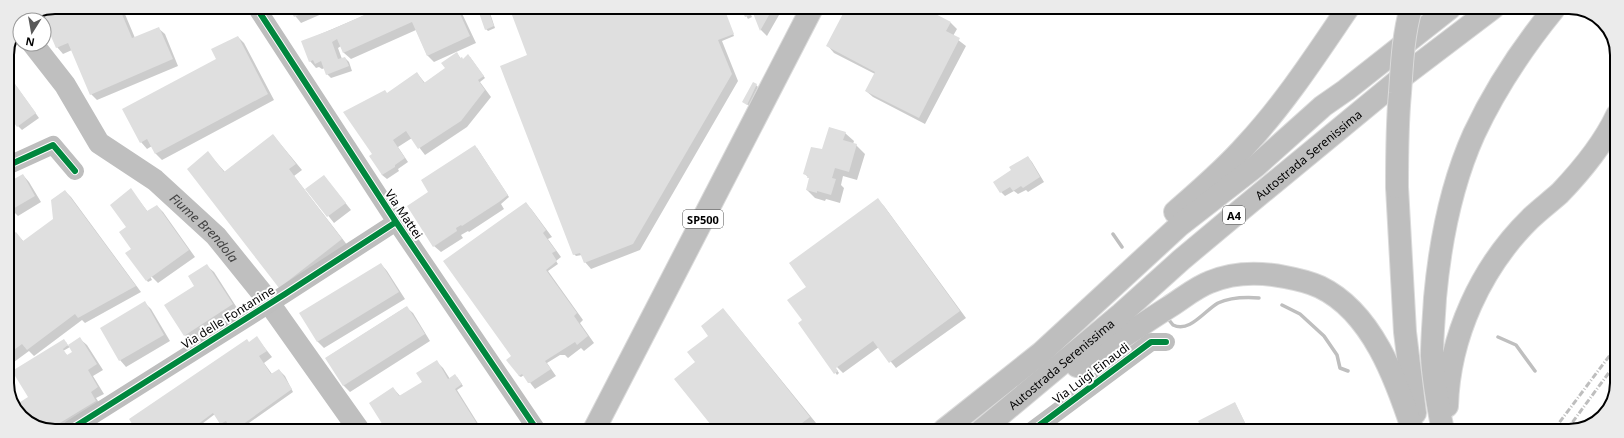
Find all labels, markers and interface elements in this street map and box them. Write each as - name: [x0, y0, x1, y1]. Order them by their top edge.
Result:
- north arrow: [12, 12, 52, 52]
- text: N: [24, 34, 36, 51]
- street label: Autostrada Serenissima: [1251, 106, 1365, 203]
- street label: Via Mattei: [381, 186, 427, 242]
- water label: Fiume Brendola: [166, 189, 243, 266]
- road number: A4: [1223, 206, 1245, 224]
- road number: SP500: [683, 210, 723, 228]
- street label: Via delle Fontanine: [178, 281, 278, 353]
- street label: Autostrada Serenissima: [1004, 315, 1118, 413]
- street label: Via Luigi Einaudi: [1049, 338, 1133, 408]

